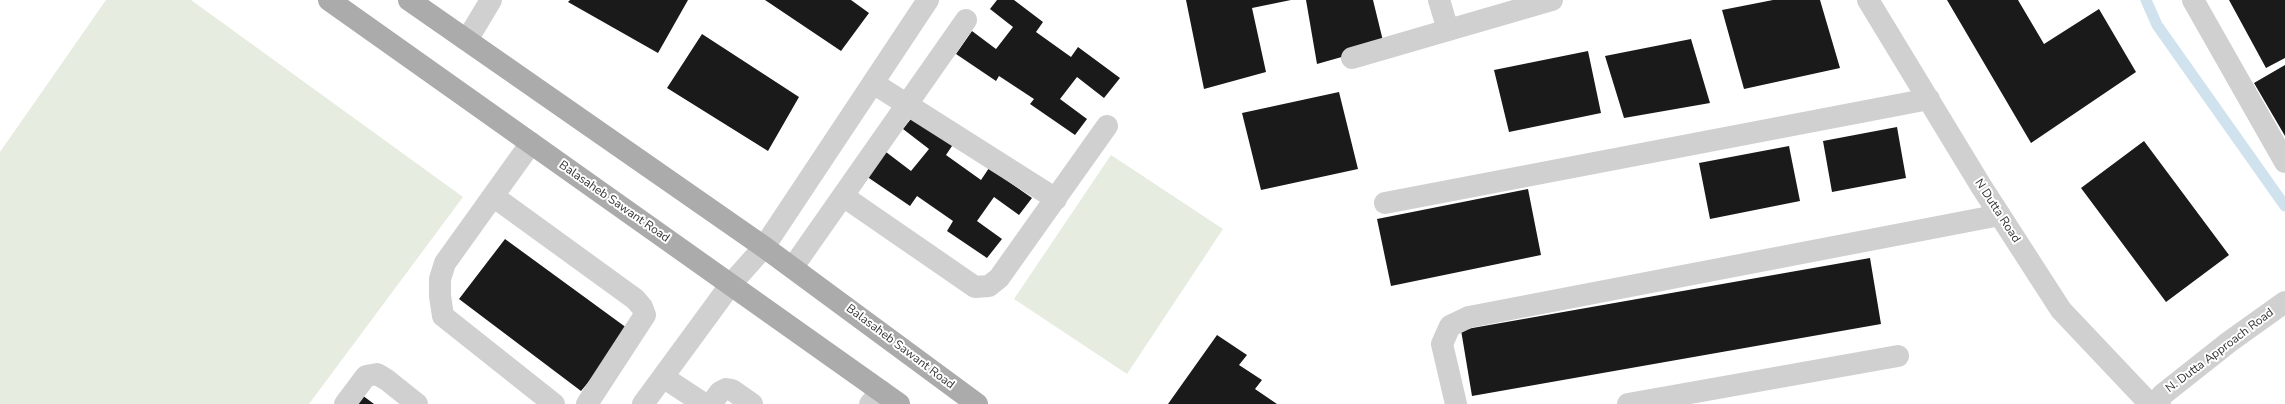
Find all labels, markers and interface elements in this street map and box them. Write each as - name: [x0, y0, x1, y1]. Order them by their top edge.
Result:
- street label: Balasaheb Sawant Road: [556, 158, 672, 246]
- street label: N Dutta Road: [1971, 176, 2023, 246]
- street label: Balasaheb Sawant Road: [843, 302, 957, 392]
- street label: N. Dutta Approach Road: [2163, 306, 2277, 396]

